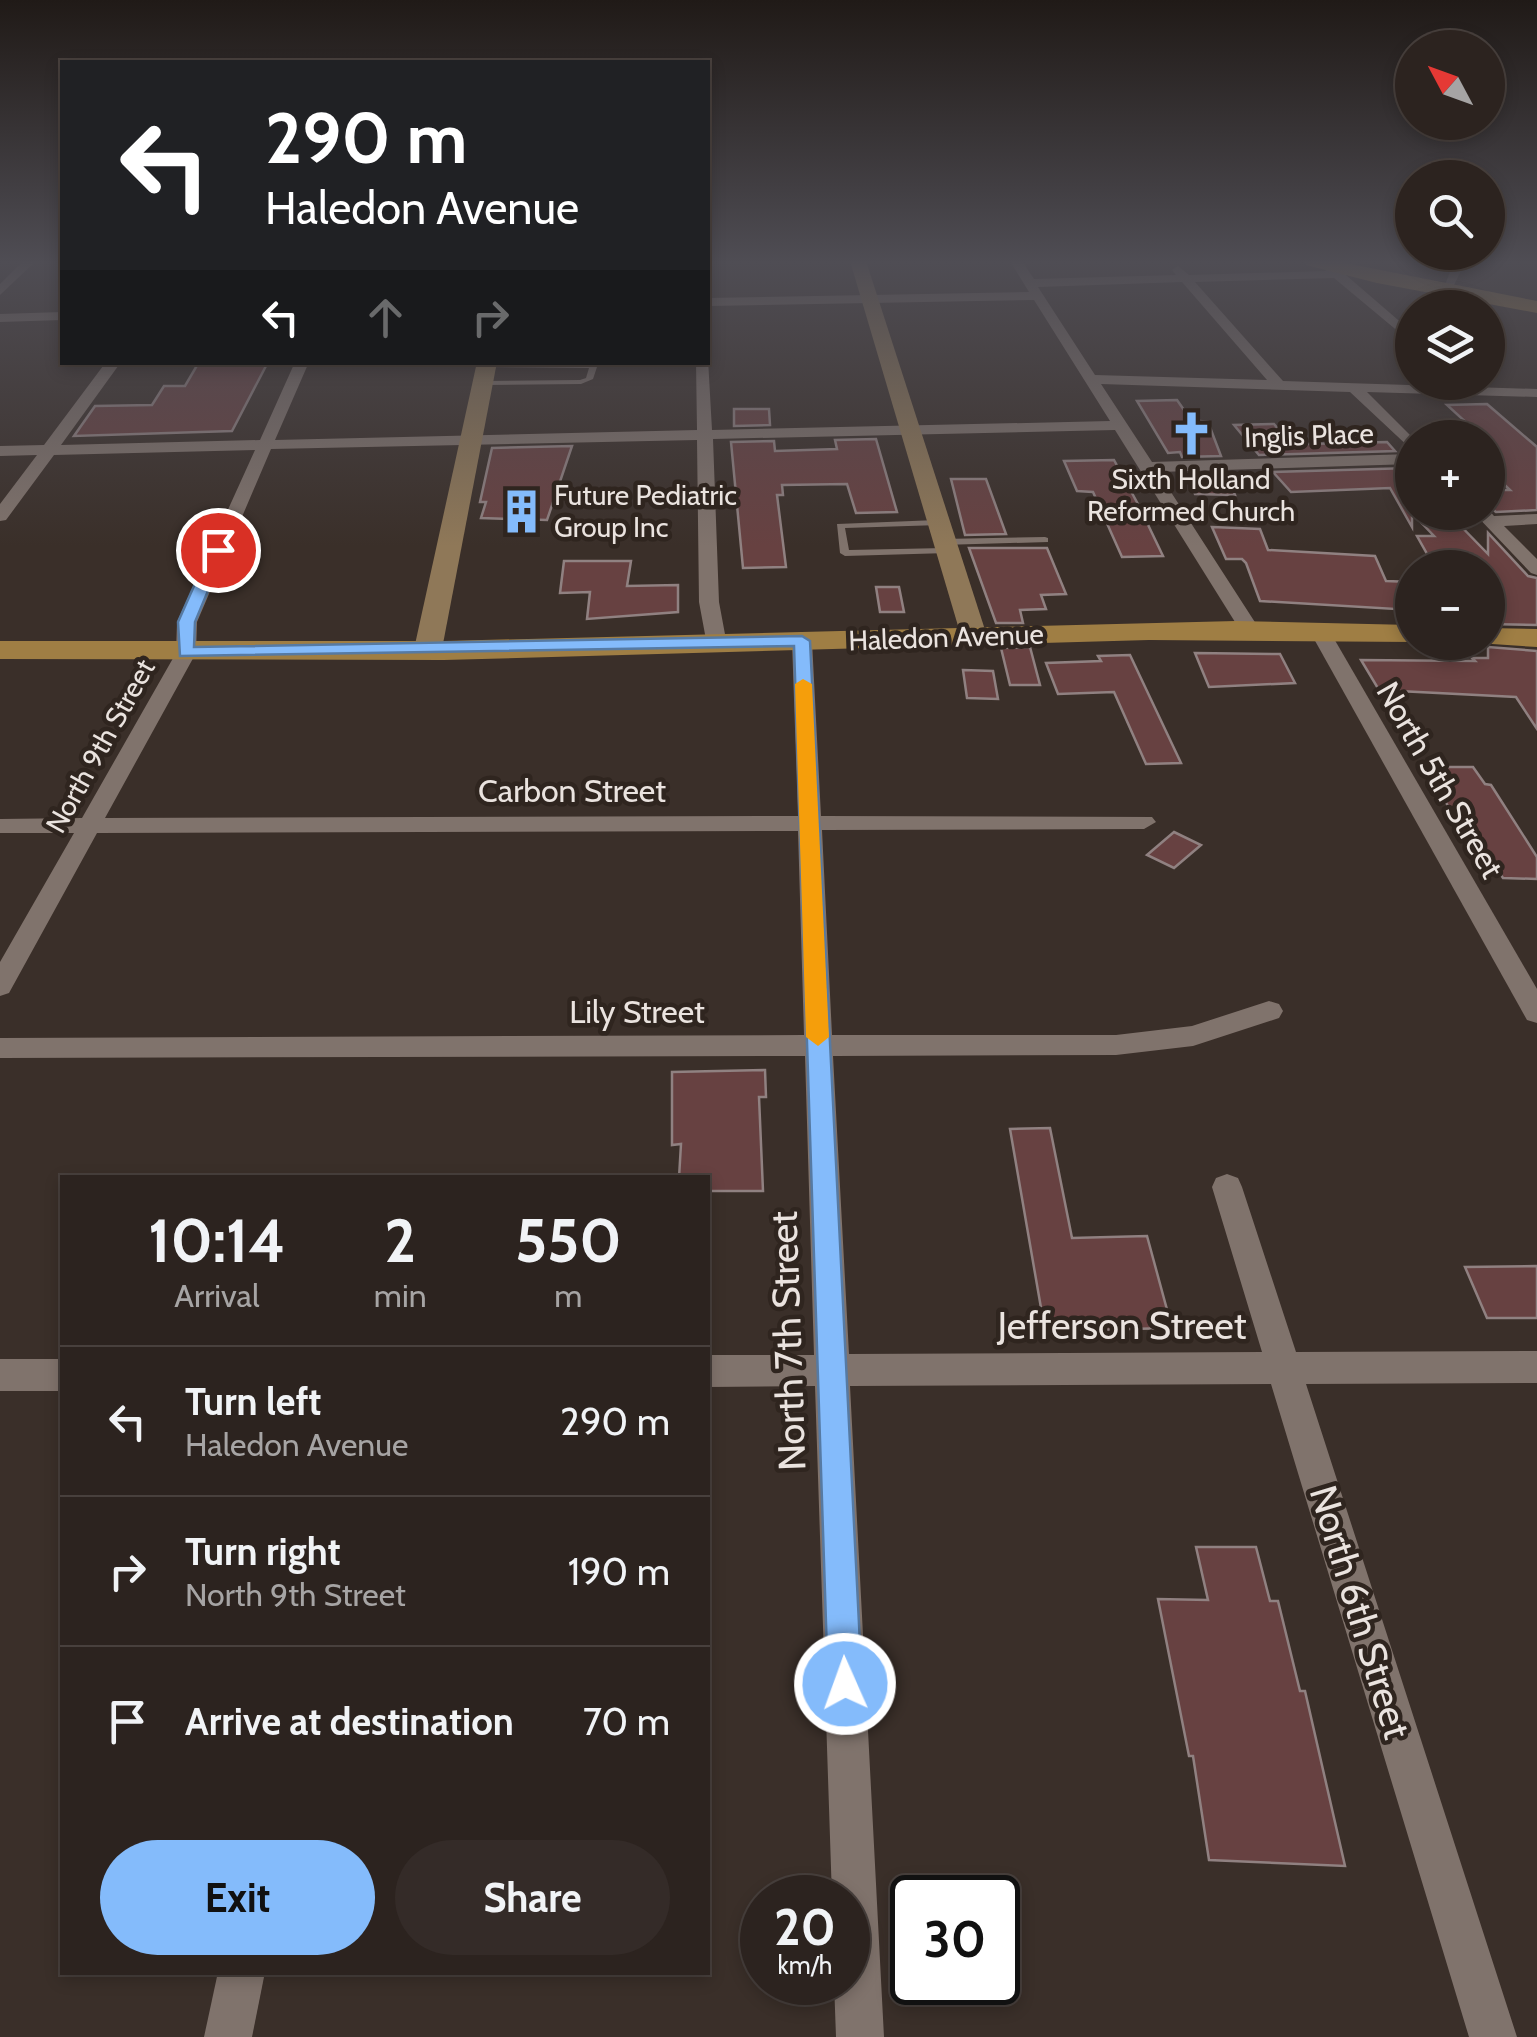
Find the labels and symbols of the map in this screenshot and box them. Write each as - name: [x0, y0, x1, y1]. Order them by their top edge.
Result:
- north arrow: [1395, 30, 1505, 140]
- church icon: Sixth Holland Reformed Church: [1167, 410, 1215, 458]
- street label: Inglis Place: [1244, 416, 1374, 454]
- place label: Sixth Holland Reformed Church: [1087, 462, 1295, 528]
- place label: Future Pediatric Group Inc: [554, 478, 737, 544]
- building icon: Future Pediatric Group Inc: [497, 487, 545, 535]
- pin: [176, 508, 261, 593]
- street label: Haledon Avenue: [848, 617, 1044, 657]
- street label: North 9th Street: [38, 653, 162, 839]
- street label: North 5th Street: [1369, 675, 1512, 885]
- street label: Carbon Street: [478, 771, 666, 810]
- street label: Lily Street: [569, 992, 705, 1031]
- street label: North 7th Street: [759, 1210, 816, 1472]
- street label: Jefferson Street: [997, 1302, 1247, 1349]
- street label: North 6th Street: [1300, 1480, 1421, 1744]
- position arrow: [793, 1632, 897, 1736]
- speed limit sign: 30: [890, 1875, 1020, 2005]

